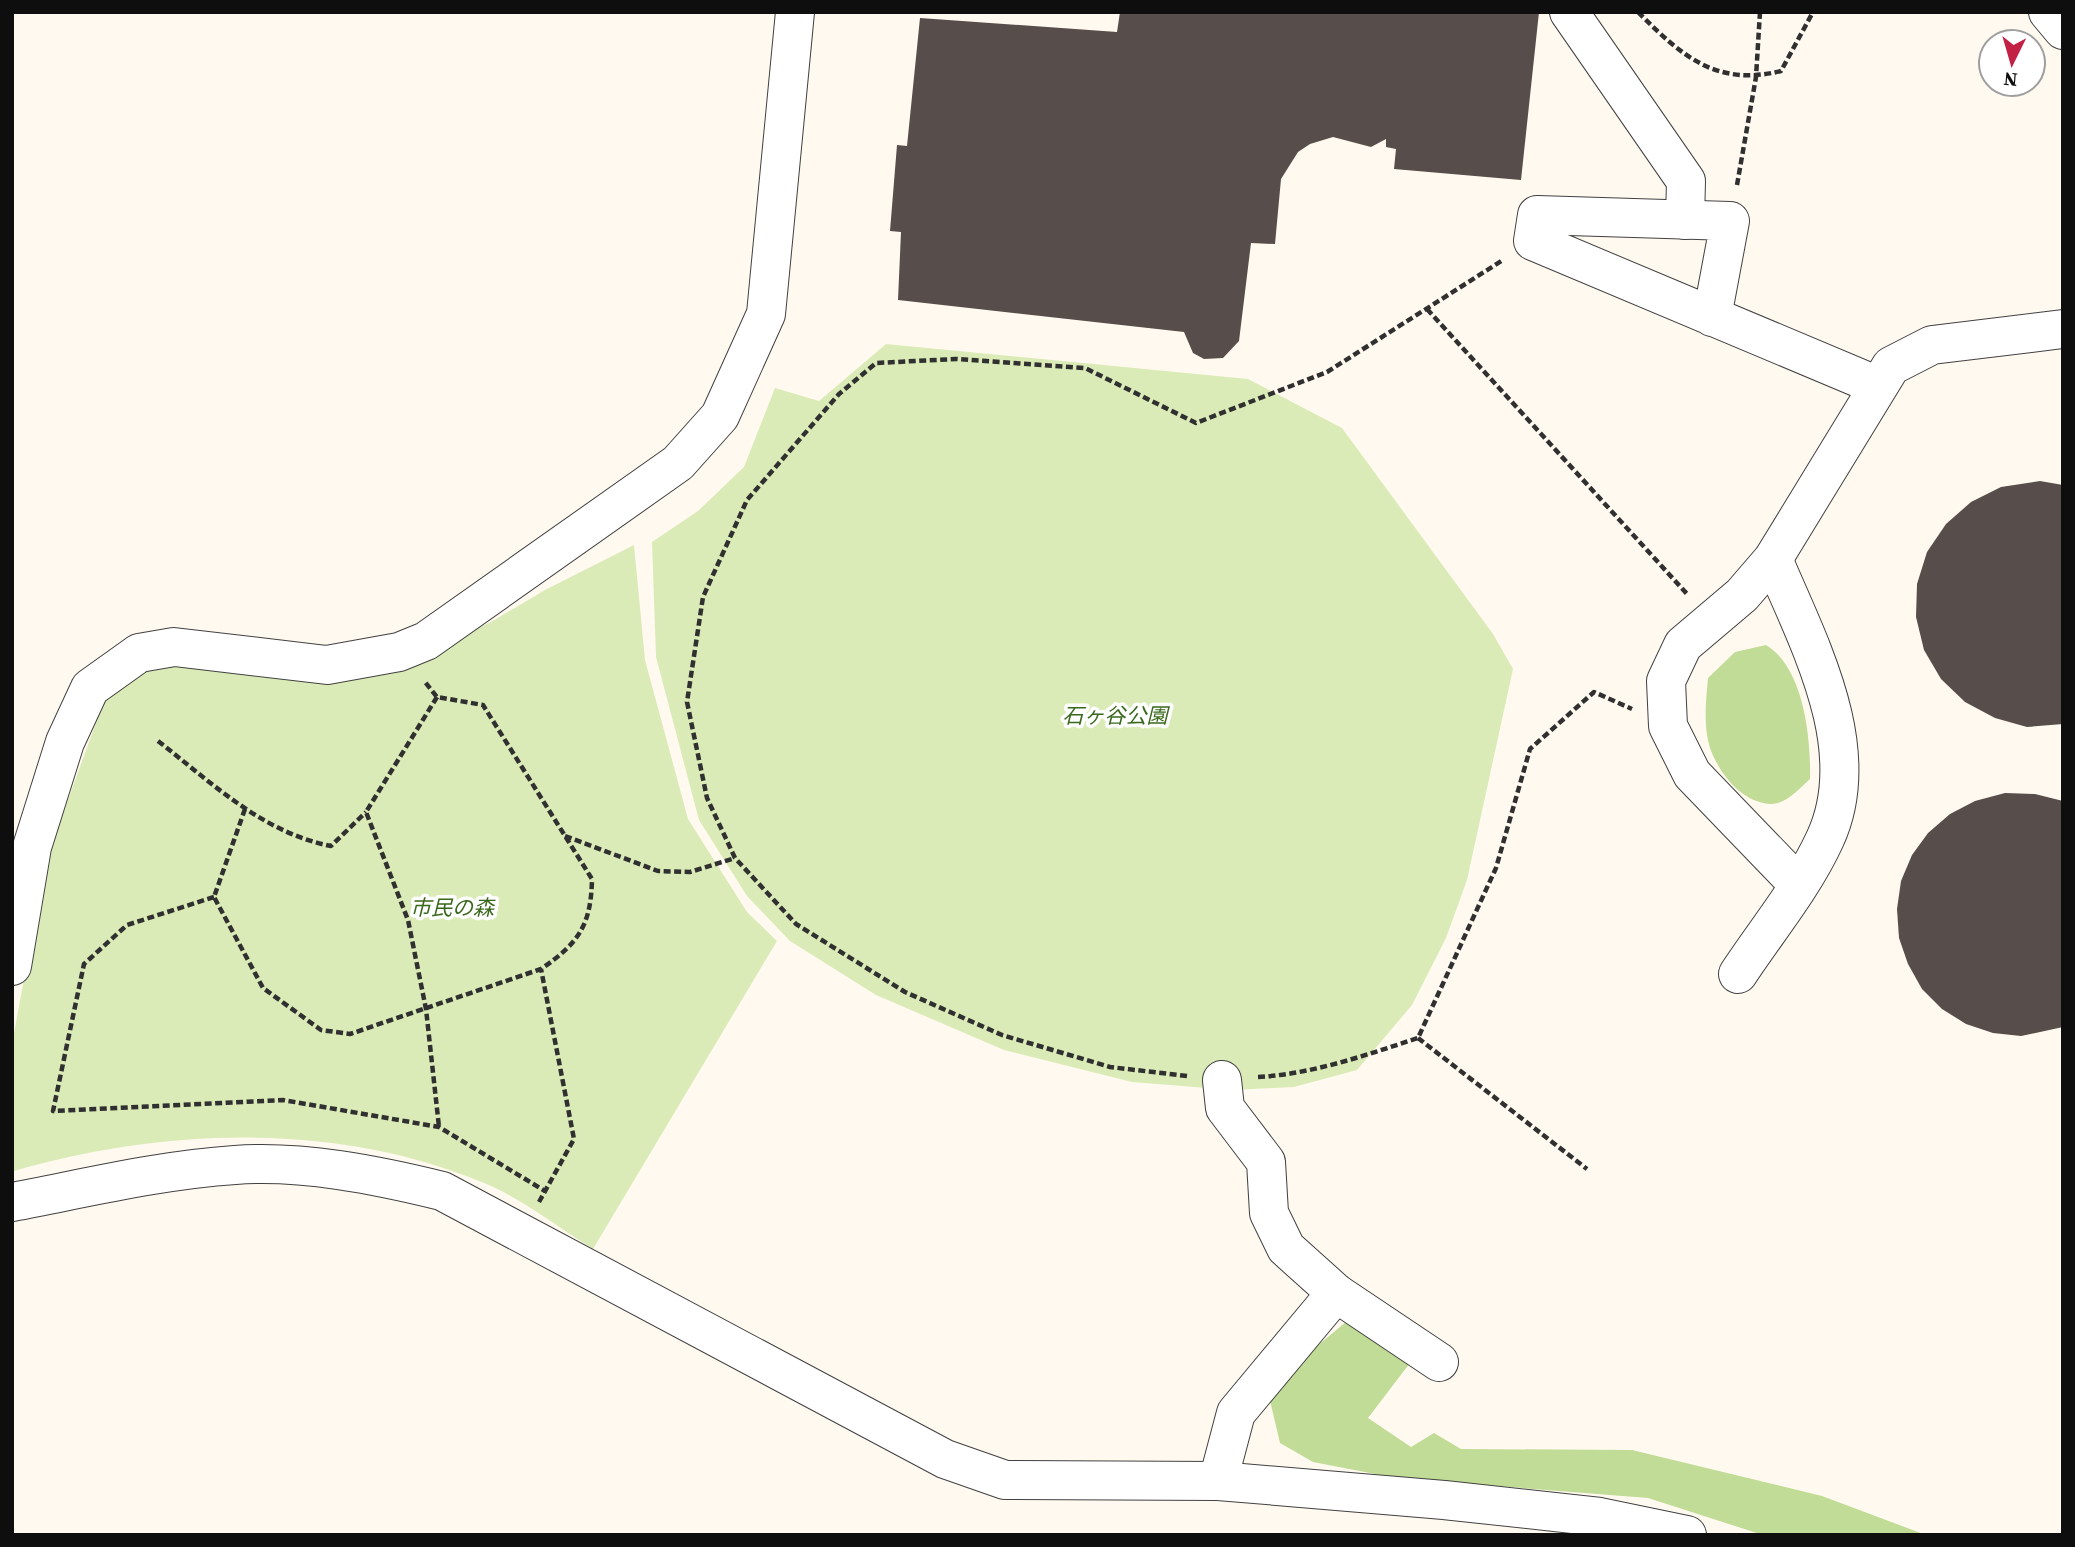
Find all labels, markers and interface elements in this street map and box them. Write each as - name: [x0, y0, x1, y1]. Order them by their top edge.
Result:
- north arrow: [1977, 28, 2047, 98]
- text: N: [2002, 66, 2019, 93]
- park label: 石ヶ谷公園: [1063, 701, 1170, 730]
- park label: 市民の森: [410, 893, 496, 922]

